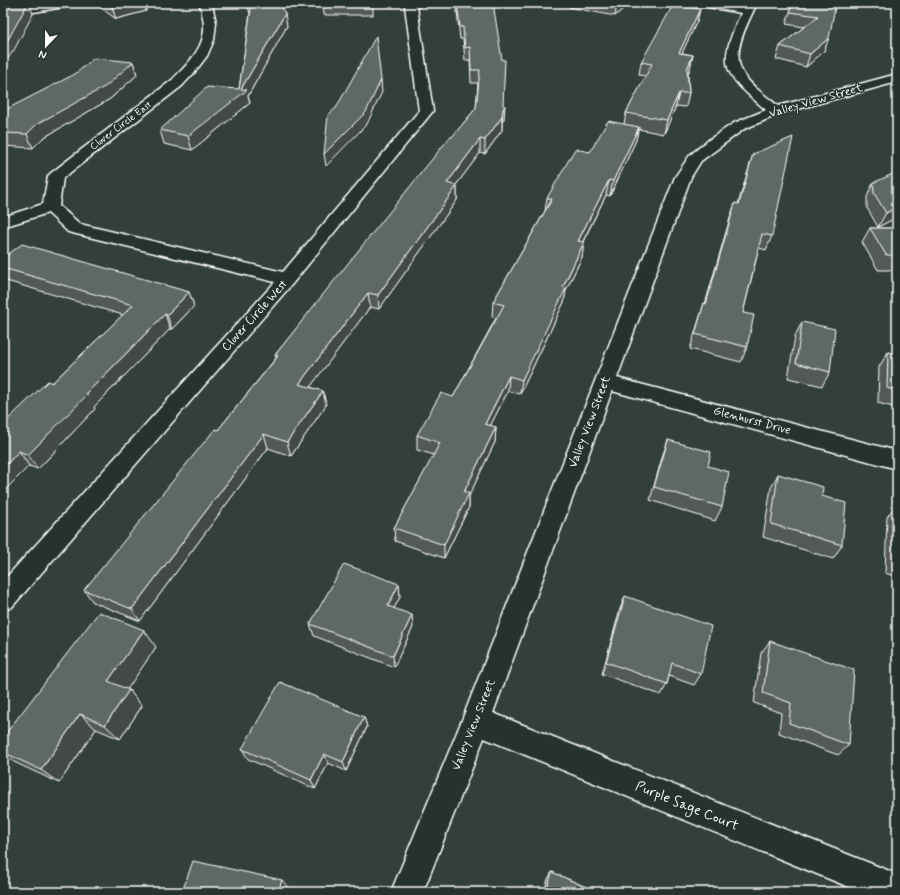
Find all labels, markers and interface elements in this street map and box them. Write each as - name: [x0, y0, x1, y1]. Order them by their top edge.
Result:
- north arrow: [26, 26, 66, 66]
- text: N: [37, 46, 49, 62]
- street label: Valley View Street: [767, 80, 865, 122]
- street label: Clover Circle East: [88, 99, 154, 153]
- street label: Clover Circle West: [219, 276, 292, 355]
- street label: Valley View Street: [565, 374, 615, 470]
- street label: Glenhurst Drive: [712, 403, 792, 439]
- street label: Valley View Street: [448, 677, 500, 773]
- street label: Purple Sage Court: [632, 777, 742, 836]

